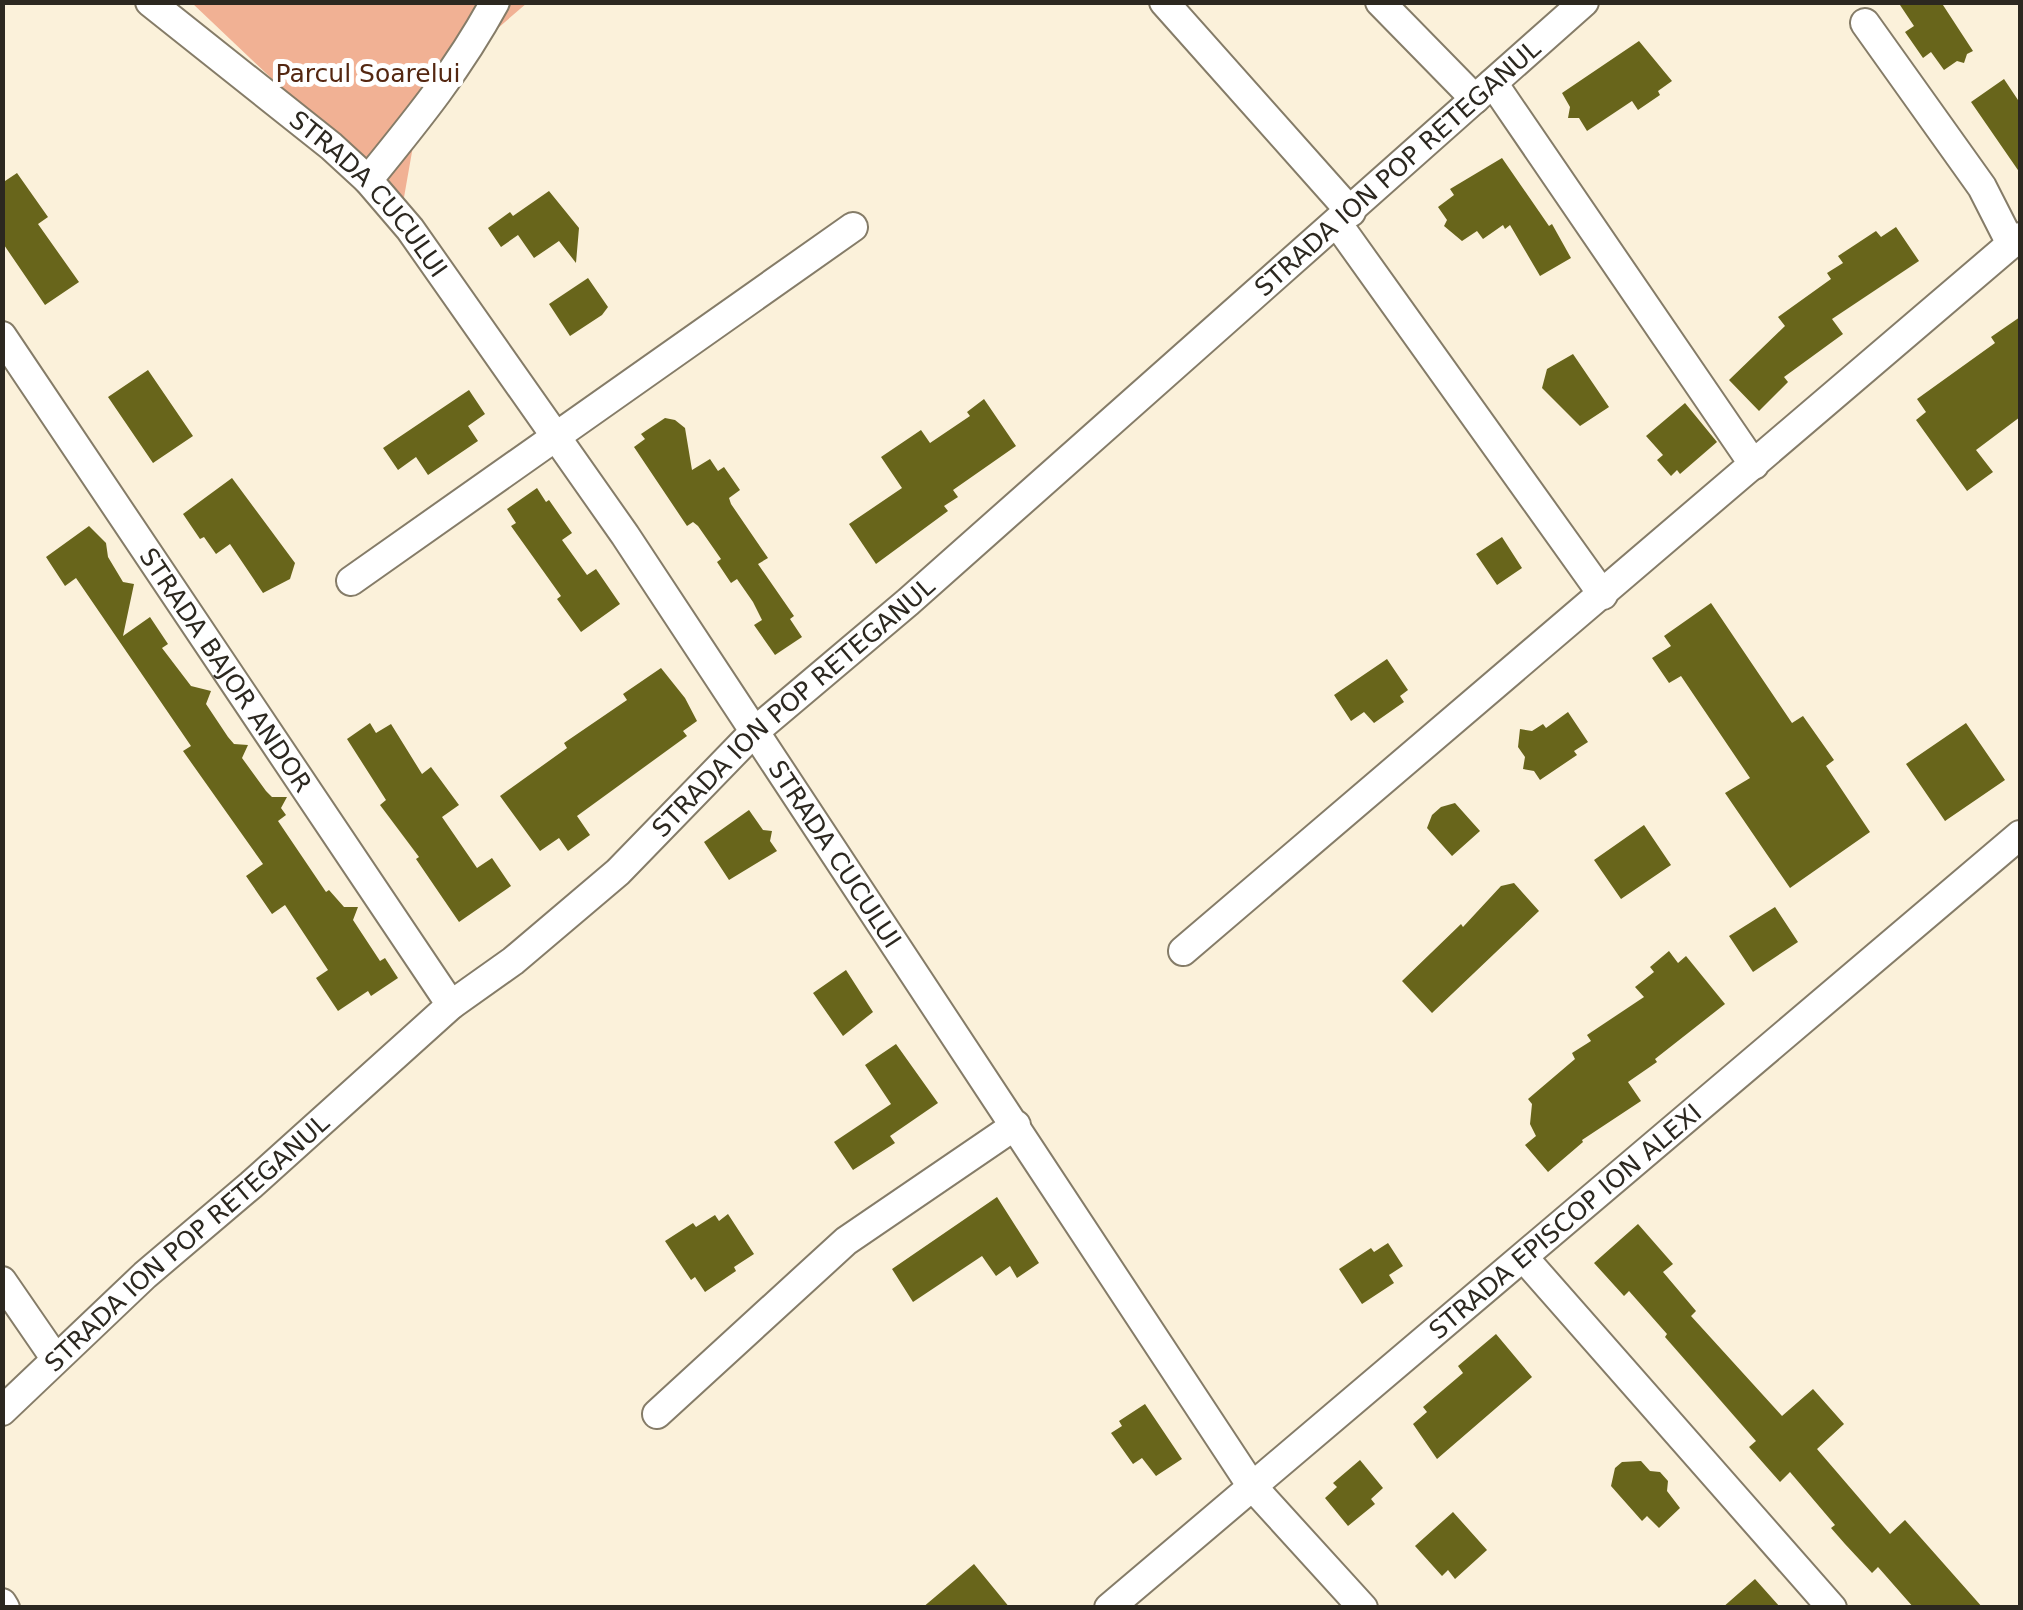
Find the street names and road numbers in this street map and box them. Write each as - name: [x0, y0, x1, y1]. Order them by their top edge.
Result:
- street label: STRADA ION POP RETEGANUL: [1249, 34, 1546, 302]
- street label: STRADA CUCULUI: [284, 104, 454, 282]
- street label: STRADA BAJOR ANDOR: [134, 542, 318, 797]
- street label: STRADA ION POP RETEGANUL: [646, 571, 940, 843]
- street label: STRADA CUCULUI: [763, 755, 907, 953]
- street label: STRADA EPISCOP ION ALEXI: [1423, 1098, 1707, 1345]
- street label: STRADA ION POP RETEGANUL: [38, 1108, 335, 1377]

